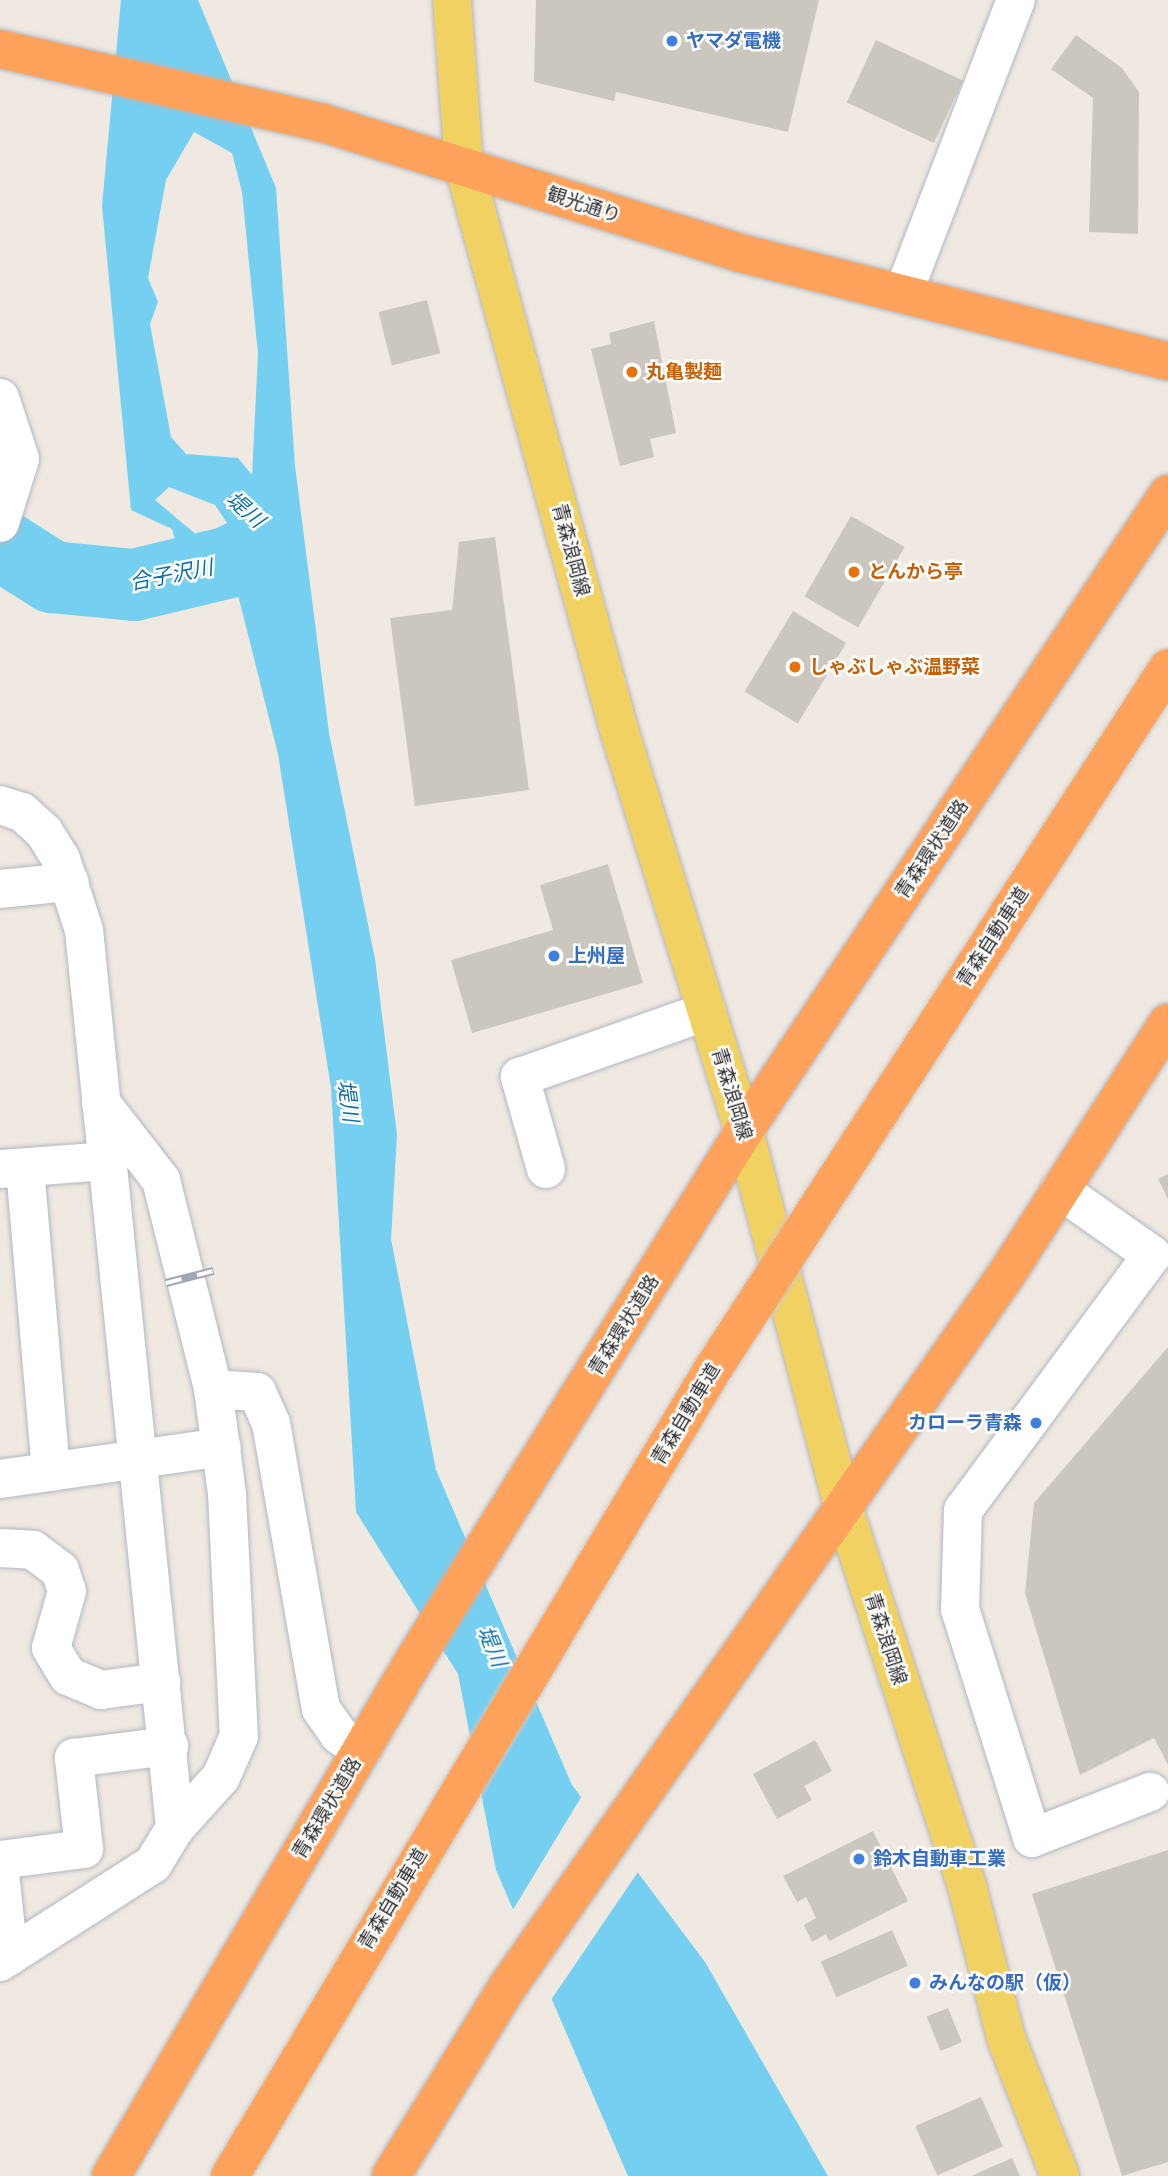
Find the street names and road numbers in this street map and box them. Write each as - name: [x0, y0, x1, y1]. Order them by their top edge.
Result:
- street label: 観光通り: [544, 182, 624, 228]
- street label: 青森浪岡線: [548, 501, 594, 599]
- street label: 青森環状道路: [891, 795, 973, 903]
- street label: 青森自動車道: [952, 883, 1034, 991]
- street label: 青森浪岡線: [707, 1045, 757, 1143]
- street label: 青森環状道路: [584, 1271, 664, 1379]
- street label: 青森自動車道: [647, 1359, 725, 1469]
- street label: 青森浪岡線: [860, 1590, 912, 1688]
- street label: 青森環状道路: [288, 1753, 366, 1863]
- street label: 青森自動車道: [354, 1844, 432, 1954]

